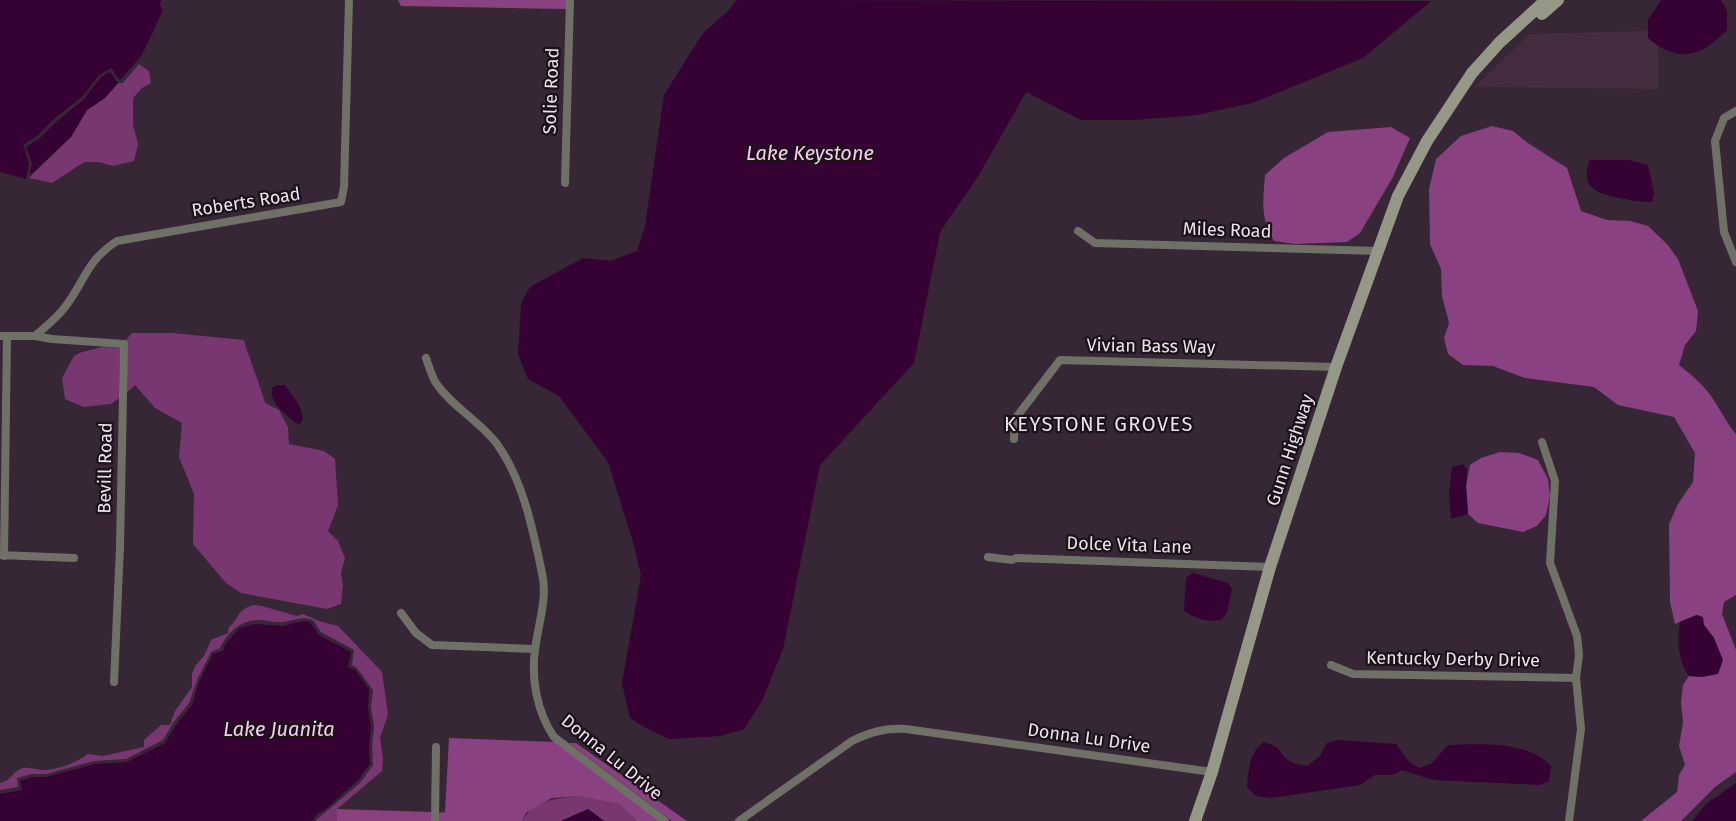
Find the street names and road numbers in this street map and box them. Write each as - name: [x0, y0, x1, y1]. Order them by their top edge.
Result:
- street label: Solie Road: [538, 47, 564, 135]
- street label: Roberts Road: [190, 183, 302, 221]
- street label: Miles Road: [1182, 217, 1272, 243]
- street label: Vivian Bass Way: [1086, 334, 1216, 358]
- street label: Gunn Highway: [1262, 391, 1318, 509]
- street label: Bevill Road: [93, 422, 117, 514]
- street label: Dolce Vita Lane: [1066, 532, 1192, 558]
- street label: Kentucky Derby Drive: [1366, 646, 1540, 672]
- street label: Donna Lu Drive: [557, 709, 667, 805]
- street label: Donna Lu Drive: [1026, 718, 1152, 758]

